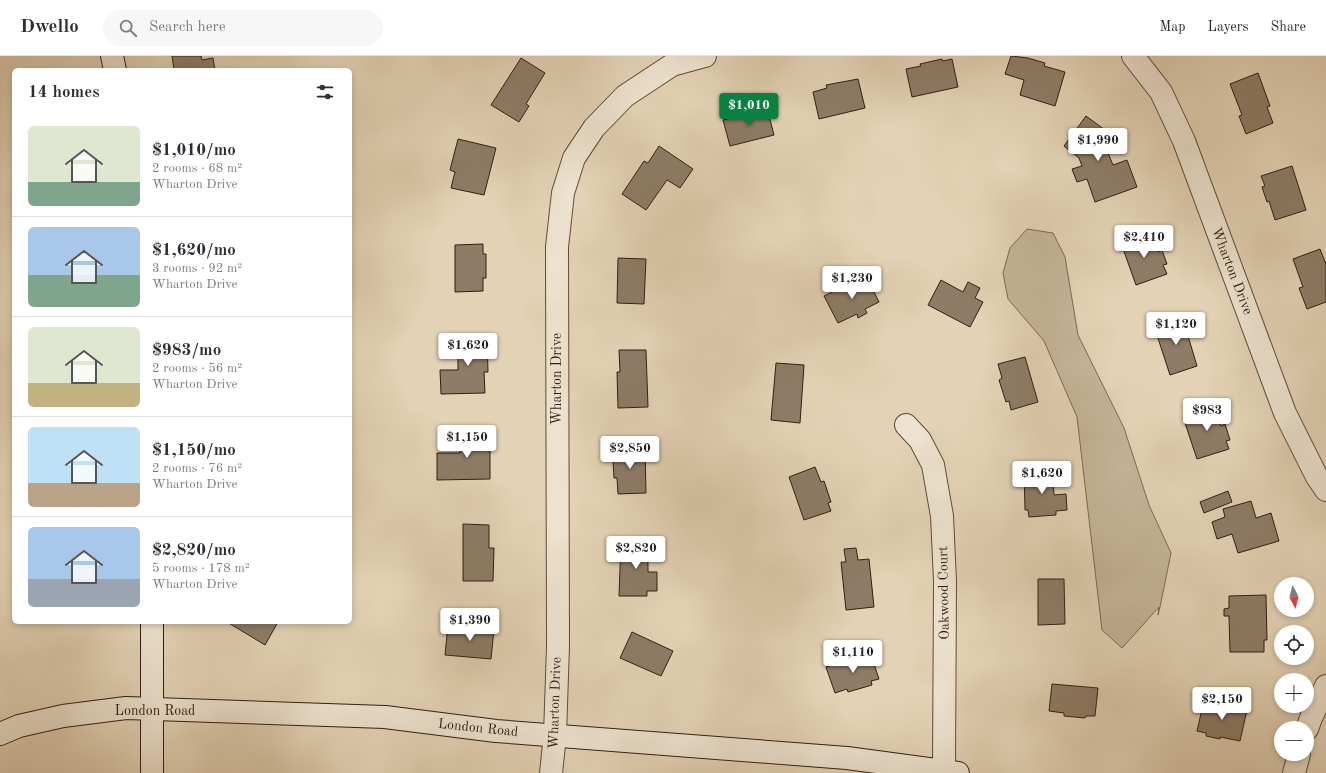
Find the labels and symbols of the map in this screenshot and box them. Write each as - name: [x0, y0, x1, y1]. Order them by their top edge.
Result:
- pin: $1,010: [716, 93, 782, 127]
- pin: $1,990: [1065, 128, 1131, 162]
- pin: $2,410: [1111, 225, 1177, 259]
- street label: Wharton Drive: [1209, 225, 1255, 317]
- pin: $1,230: [819, 266, 885, 300]
- pin: $1,120: [1143, 312, 1209, 346]
- pin: $1,620: [435, 333, 501, 367]
- street label: Wharton Drive: [550, 333, 564, 425]
- pin: $983: [1183, 398, 1231, 432]
- pin: $1,150: [434, 425, 500, 459]
- pin: $2,850: [597, 436, 663, 470]
- pin: $1,620: [1009, 461, 1075, 495]
- pin: $2,820: [603, 536, 669, 570]
- street label: Oakwood Court: [936, 546, 952, 640]
- north arrow: [1274, 577, 1314, 617]
- pin: $1,390: [437, 608, 503, 642]
- pin: $1,110: [820, 640, 886, 674]
- street label: Wharton Drive: [546, 657, 564, 749]
- pin: $2,150: [1189, 687, 1255, 721]
- street label: London Road: [115, 704, 195, 718]
- street label: London Road: [437, 717, 519, 739]

